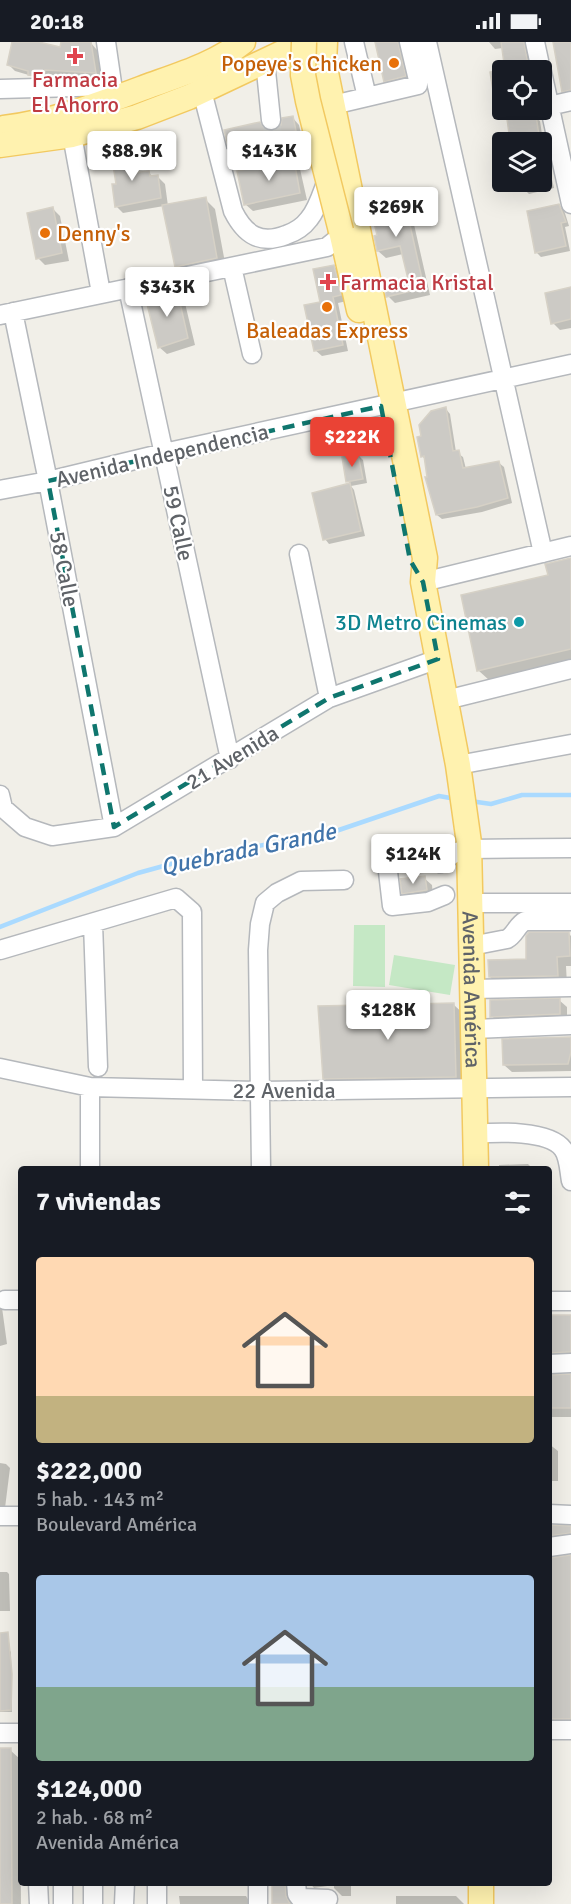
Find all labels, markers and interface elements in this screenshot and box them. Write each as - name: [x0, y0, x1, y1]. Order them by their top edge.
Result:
- text: 20:18: [30, 8, 84, 35]
- marker: Farmacia El Ahorro: [68, 49, 82, 63]
- place label: Popeye's Chicken: [221, 50, 382, 77]
- marker: Popeye's Chicken: [387, 56, 401, 70]
- map controls: [492, 60, 552, 192]
- button: locate: [492, 60, 552, 120]
- place label: Farmacia El Ahorro: [31, 66, 119, 118]
- pin: $88.9K: [83, 131, 181, 182]
- pin: $143K: [227, 131, 311, 182]
- button: layers: [492, 132, 552, 192]
- text: $88.9K: [101, 138, 163, 163]
- text: $143K: [241, 138, 297, 163]
- pin: $269K: [354, 187, 438, 238]
- text: $269K: [368, 194, 424, 219]
- place label: Denny's: [57, 220, 130, 247]
- marker: Denny's: [38, 226, 52, 240]
- pin: $343K: [125, 267, 209, 318]
- place label: Farmacia Kristal: [340, 269, 494, 296]
- text: $343K: [139, 274, 195, 299]
- marker: Farmacia Kristal: [321, 275, 335, 289]
- marker: Baleadas Express: [320, 300, 334, 314]
- place label: Baleadas Express: [246, 317, 408, 344]
- pin: $222K: [310, 417, 394, 468]
- street label: Avenida Independencia: [53, 418, 271, 493]
- text: $222K: [324, 424, 380, 449]
- street label: 59 Calle: [157, 483, 200, 563]
- street label: 58 Calle: [44, 529, 85, 609]
- place label: 3D Metro Cinemas: [335, 609, 507, 636]
- marker: 3D Metro Cinemas: [512, 615, 526, 629]
- street label: 21 Avenida: [181, 719, 283, 796]
- water label: Quebrada Grande: [158, 816, 339, 882]
- pin: $124K: [371, 834, 455, 885]
- text: $124K: [385, 841, 441, 866]
- street label: Avenida América: [456, 911, 487, 1069]
- pin: $128K: [346, 990, 430, 1041]
- text: $128K: [360, 997, 416, 1022]
- street label: 22 Avenida: [232, 1077, 336, 1104]
- text: 7 viviendas: [36, 1186, 161, 1218]
- icon: filters: [501, 1186, 534, 1219]
- icon: home: [231, 1296, 339, 1404]
- text: $222,000: [36, 1455, 142, 1487]
- text: 5 hab. · 143 m²: [36, 1487, 164, 1512]
- text: Boulevard América: [36, 1512, 197, 1537]
- icon: home: [231, 1614, 339, 1722]
- text: $124,000: [36, 1773, 142, 1805]
- text: 2 hab. · 68 m²: [36, 1805, 153, 1830]
- text: Avenida América: [36, 1830, 179, 1855]

